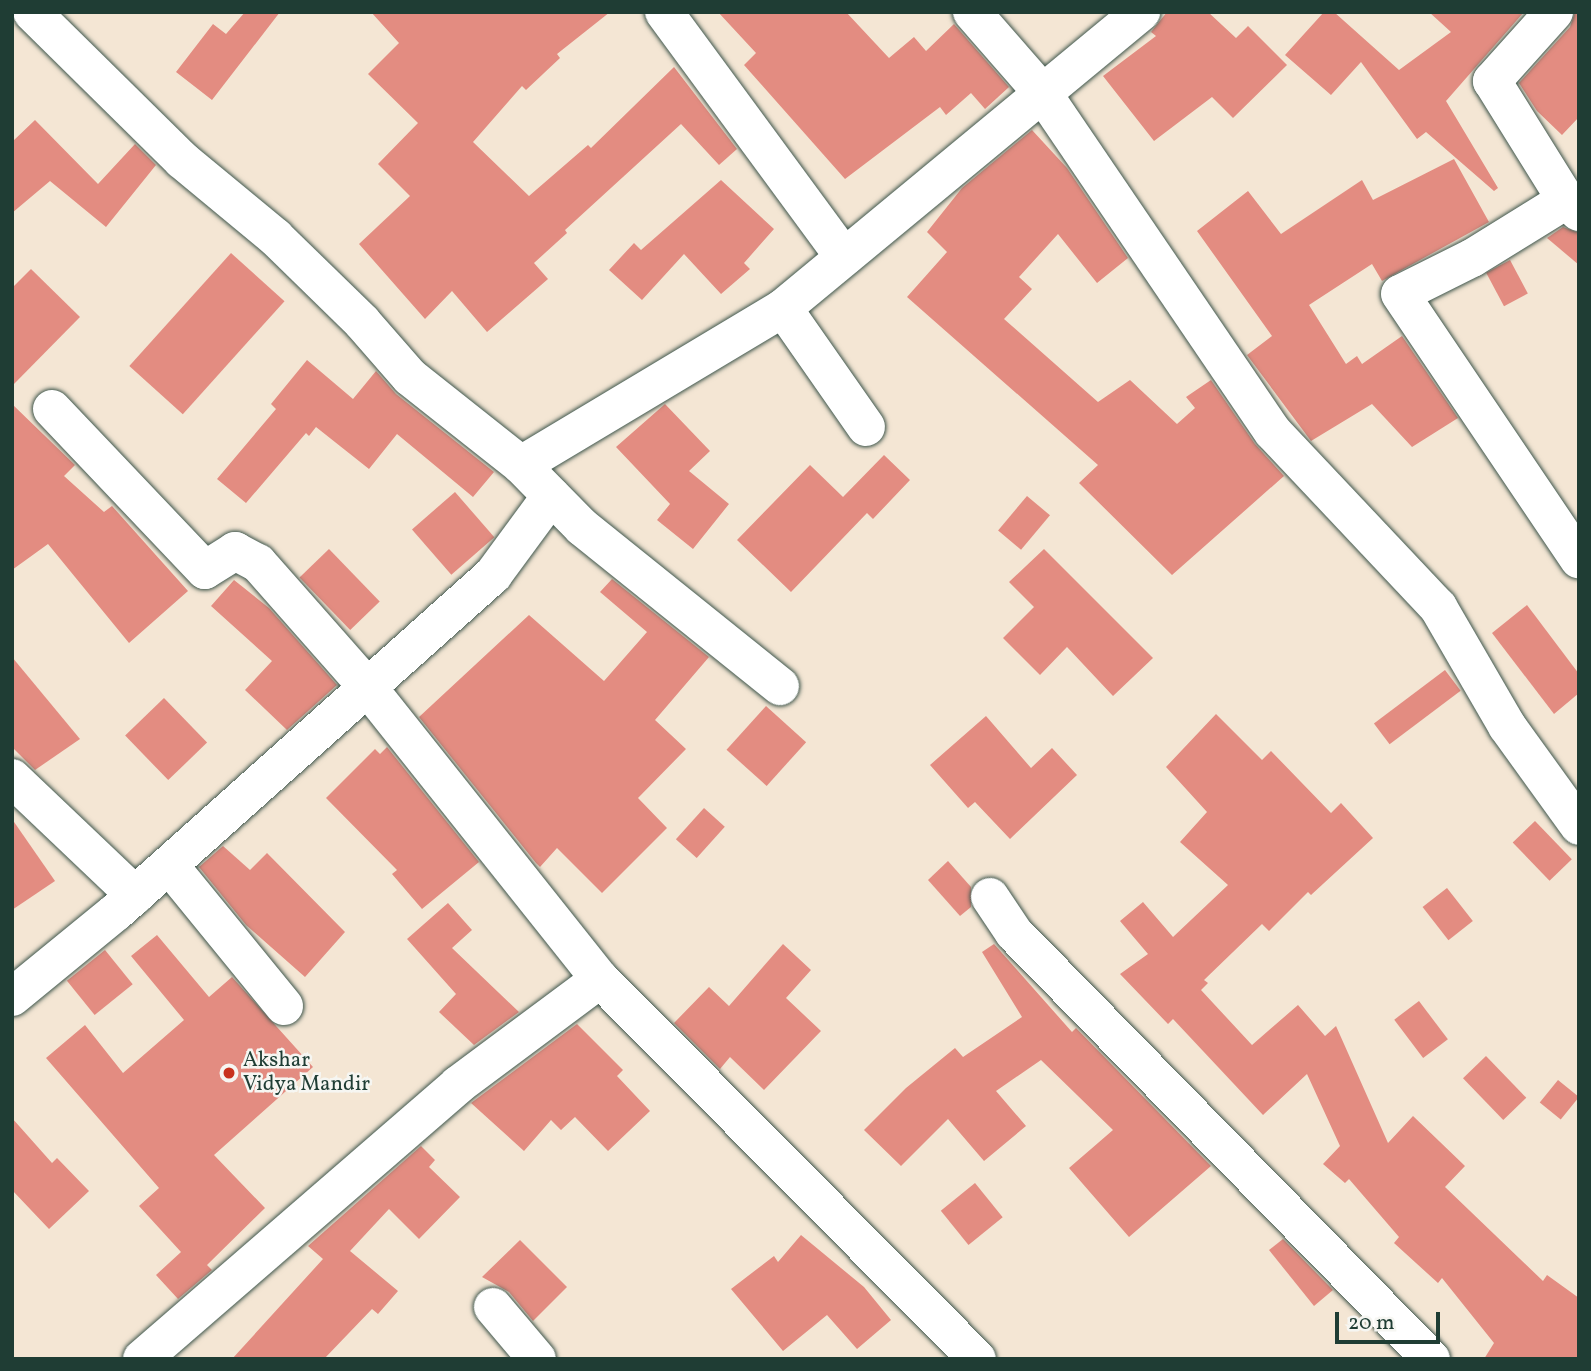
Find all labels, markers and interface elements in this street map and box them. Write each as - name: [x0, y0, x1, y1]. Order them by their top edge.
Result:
- place label: Akshar Vidya Mandir: [243, 1048, 370, 1098]
- marker: Akshar Vidya Mandir: [221, 1065, 237, 1081]
- scale bar: [1339, 1298, 1444, 1342]
- text: 20 m: [1348, 1309, 1394, 1338]

